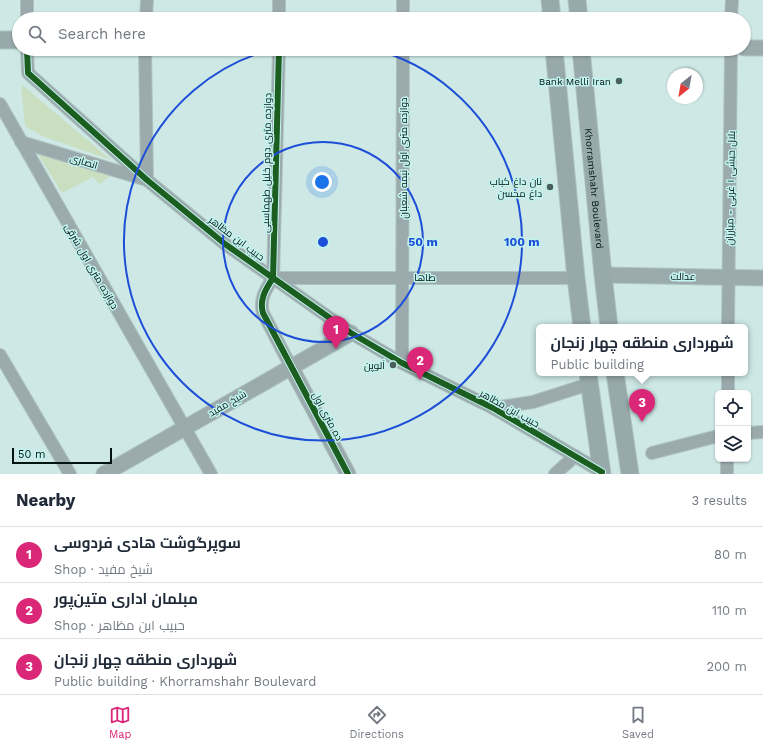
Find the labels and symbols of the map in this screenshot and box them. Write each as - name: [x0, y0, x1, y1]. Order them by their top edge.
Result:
- north arrow: [667, 68, 703, 104]
- place label: Bank Melli Iran: [539, 76, 611, 87]
- marker: Bank Melli Iran: [614, 76, 624, 86]
- street label: دوازده متری دوم خلیل طهماسبی: [260, 93, 275, 233]
- street label: دوازده متری اول نیمه شعبان: [398, 97, 410, 219]
- street label: Khorramshahr Boulevard: [583, 128, 605, 249]
- street label: بلال حبشی ۱ غربی - مبارزان: [724, 131, 738, 245]
- street label: انصاری: [68, 152, 99, 172]
- your location: [312, 172, 332, 192]
- place label: نان داغ کباب داغ محسن: [490, 176, 542, 200]
- marker: نان داغ کباب داغ محسن: [545, 182, 555, 192]
- street label: حبیب ابن مظاهر: [205, 213, 267, 264]
- street label: دوازده متری اول شرقی: [62, 222, 121, 311]
- centre of rings: [316, 235, 330, 249]
- text: 50 m: [408, 235, 438, 249]
- text: 100 m: [504, 235, 540, 249]
- street label: عدالت: [670, 271, 696, 282]
- street label: طاها: [414, 272, 436, 283]
- pin: 1: [323, 316, 349, 349]
- pin: 2: [407, 347, 433, 380]
- place label: آلوپن: [364, 360, 385, 372]
- marker: آلوپن: [388, 360, 398, 370]
- street label: حبیب ابن مظاهر: [477, 387, 542, 430]
- street label: شیخ مفید: [206, 388, 249, 420]
- pin: 3: [629, 389, 655, 422]
- street label: ده متری اول: [309, 390, 345, 443]
- scale bar: [12, 446, 112, 465]

